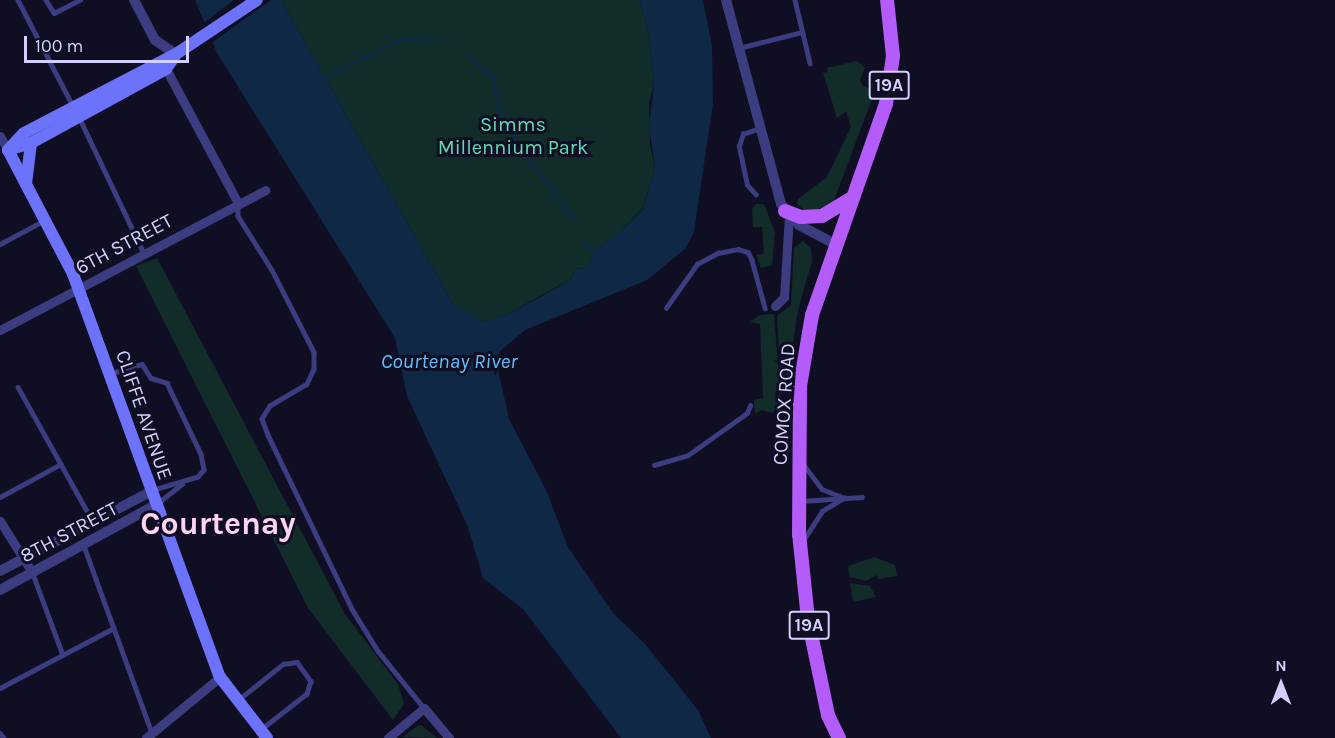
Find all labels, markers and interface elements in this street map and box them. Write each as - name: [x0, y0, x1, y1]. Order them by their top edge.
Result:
- scale bar: [27, 24, 192, 62]
- text: 100 m: [35, 35, 83, 57]
- road number: 19A: [868, 70, 910, 100]
- park label: Simms Millennium Park: [438, 113, 588, 160]
- street label: 6TH STREET: [71, 208, 177, 280]
- street label: COMOX ROAD: [768, 342, 800, 466]
- street label: CLIFFE AVENUE: [111, 347, 177, 483]
- water label: Courtenay River: [381, 348, 517, 374]
- street label: 8TH STREET: [16, 496, 122, 568]
- district label: Courtenay: [140, 505, 296, 543]
- road number: 19A: [788, 610, 830, 640]
- north arrow: [1251, 654, 1311, 714]
- text: N: [1275, 656, 1287, 675]

